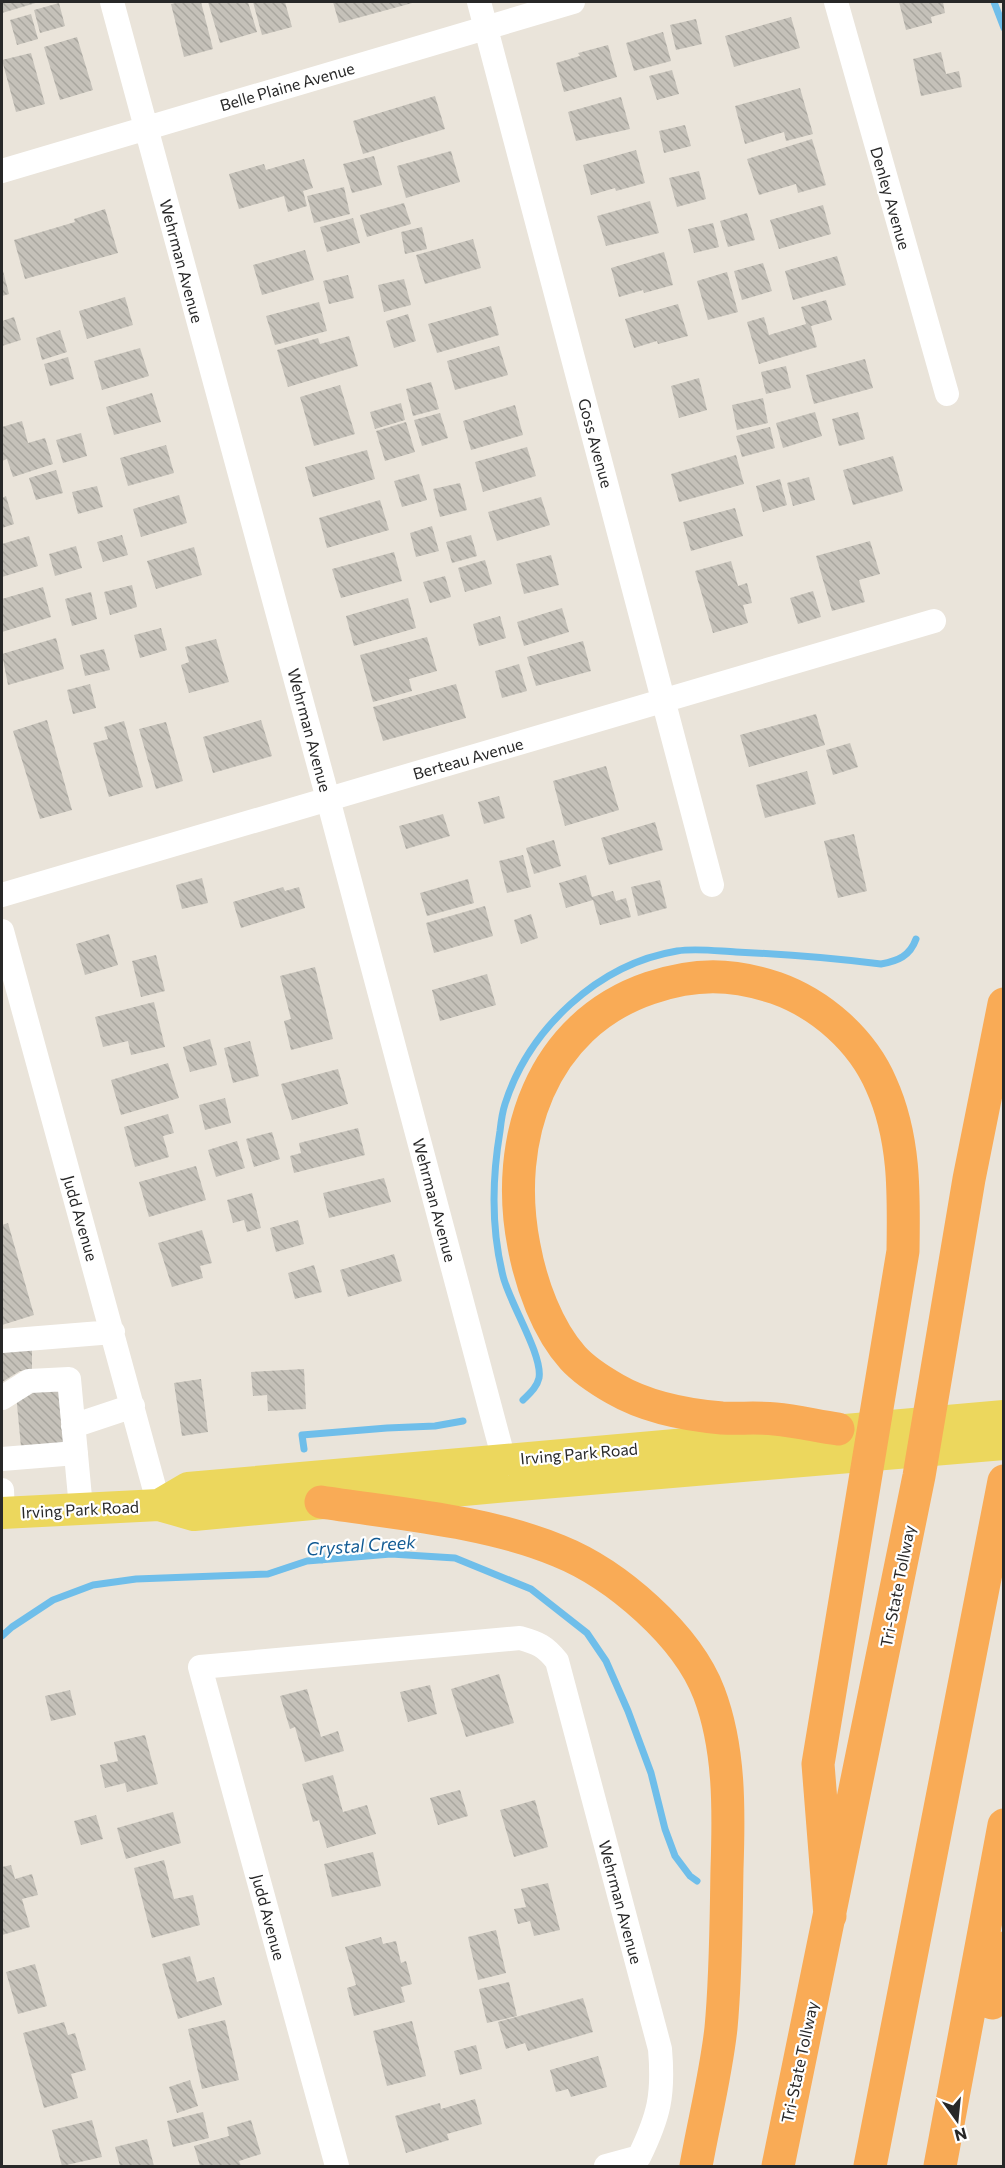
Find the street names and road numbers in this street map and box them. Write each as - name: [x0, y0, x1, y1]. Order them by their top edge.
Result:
- street label: Belle Plaine Avenue: [218, 58, 356, 114]
- street label: Denley Avenue: [867, 144, 915, 252]
- street label: Wehrman Avenue: [156, 197, 208, 325]
- street label: Goss Avenue: [575, 396, 617, 490]
- street label: Wehrman Avenue: [284, 666, 336, 794]
- street label: Berteau Avenue: [411, 733, 525, 783]
- street label: Wehrman Avenue: [409, 1136, 461, 1264]
- street label: Judd Avenue: [60, 1173, 102, 1263]
- street label: Irving Park Road: [519, 1438, 639, 1468]
- street label: Irving Park Road: [21, 1496, 139, 1522]
- street label: Tri-State Tollway: [876, 1523, 918, 1649]
- street label: Wehrman Avenue: [595, 1838, 647, 1966]
- street label: Judd Avenue: [248, 1872, 290, 1962]
- street label: Tri-State Tollway: [777, 1999, 821, 2125]

